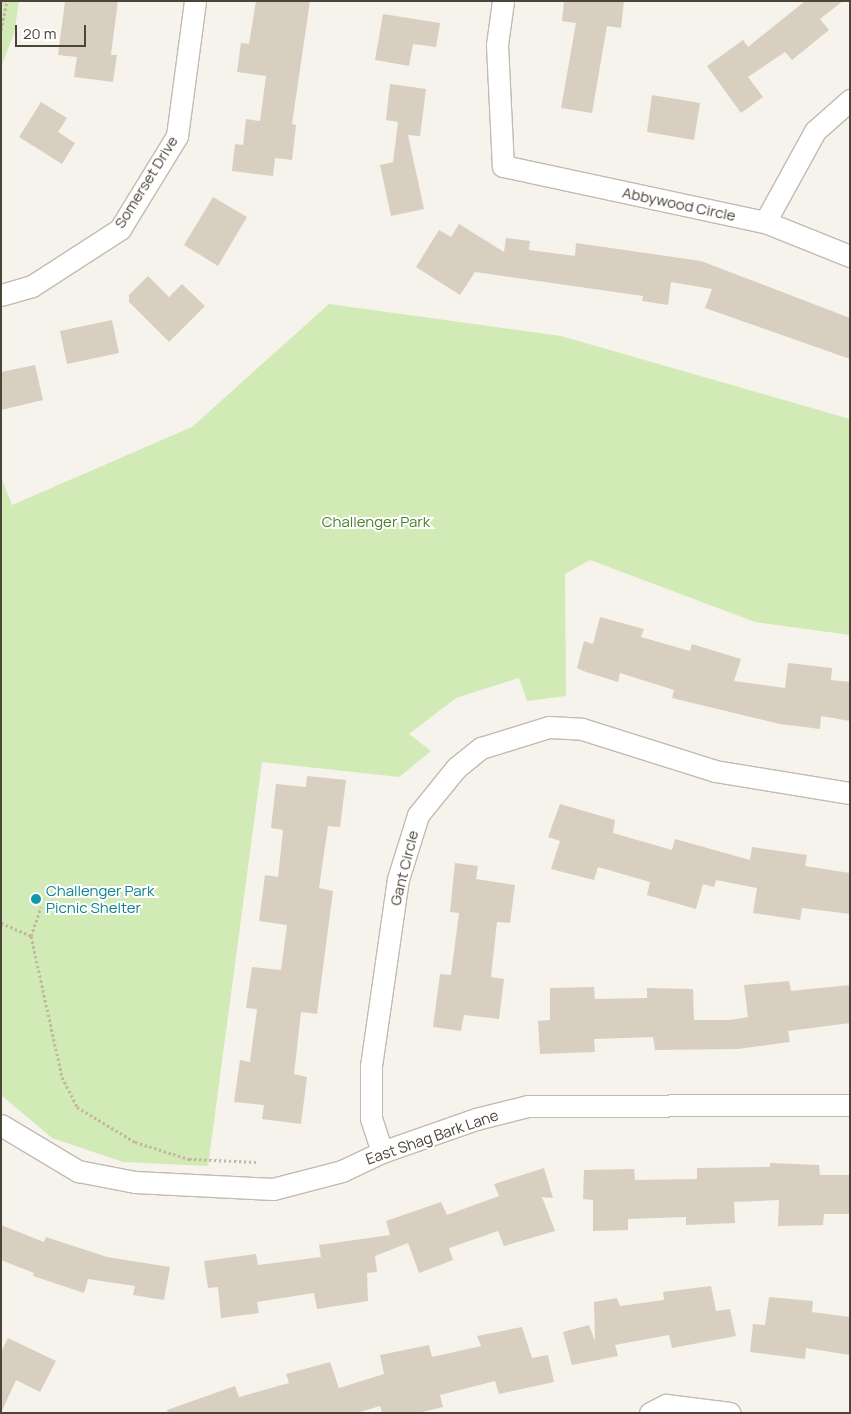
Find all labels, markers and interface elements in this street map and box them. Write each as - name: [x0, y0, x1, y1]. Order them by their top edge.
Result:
- scale bar: [18, 15, 89, 47]
- text: 20 m: [23, 23, 56, 44]
- street label: Somerset Drive: [110, 133, 182, 231]
- street label: Abbywood Circle: [621, 183, 737, 225]
- park label: Challenger Park: [322, 513, 430, 531]
- street label: Gant Circle: [386, 829, 422, 907]
- place label: Challenger Park Picnic Shelter: [46, 881, 154, 916]
- marker: Challenger Park Picnic Shelter: [30, 893, 42, 905]
- street label: East Shag Bark Lane: [363, 1106, 501, 1168]

